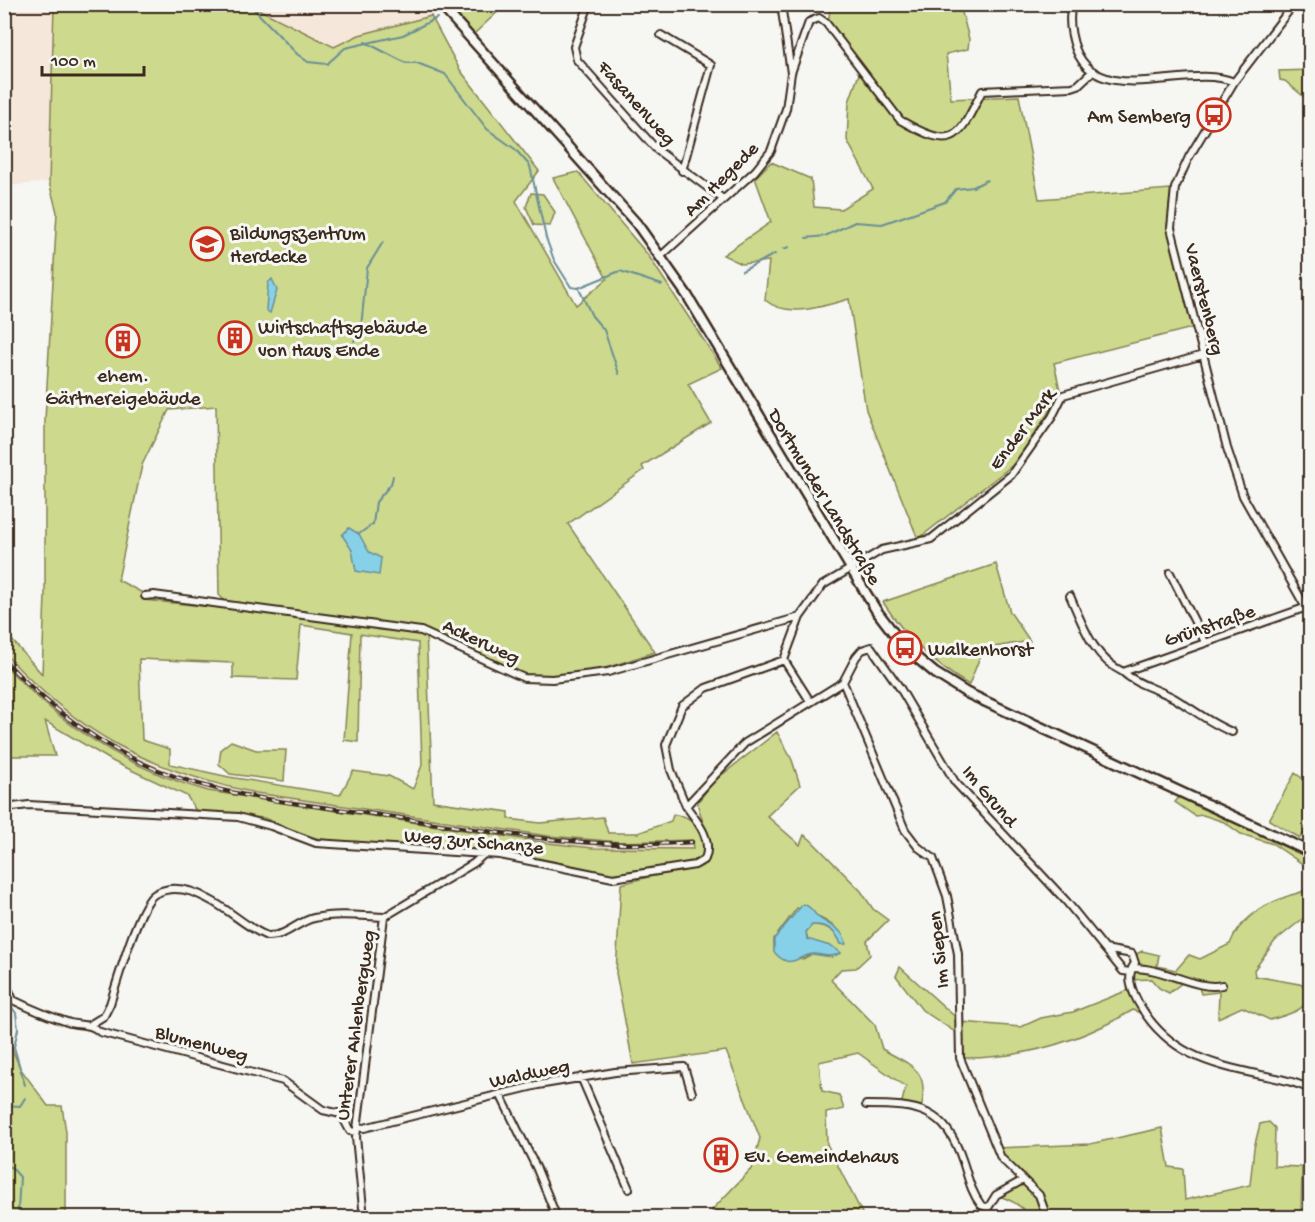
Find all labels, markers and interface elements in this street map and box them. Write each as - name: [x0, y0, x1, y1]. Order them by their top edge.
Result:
- scale bar: [42, 39, 144, 77]
- text: 100 m: [50, 52, 96, 73]
- street label: Fasanenweg: [591, 56, 680, 152]
- bus stop icon: Am Semberg: [1196, 97, 1232, 133]
- place label: Am Semberg: [1087, 107, 1191, 130]
- street label: Am Hegede: [680, 138, 765, 223]
- place label: Bildungszentrum Herdecke: [229, 224, 366, 270]
- school or university icon: Bildungszentrum Herdecke: [189, 226, 225, 262]
- street label: Vaerstenberg: [1177, 241, 1228, 358]
- place label: Wirtschaftsgebäude von Haus Ende: [258, 318, 428, 364]
- building icon: Wirtschaftsgebäude von Haus Ende: [217, 320, 253, 356]
- building icon: ehem. Gärtnereigebäude: [105, 323, 141, 359]
- place label: ehem. Gärtnereigebäude: [45, 366, 201, 412]
- street label: Ender Mark: [985, 383, 1063, 476]
- street label: Dortmunder Landstraße: [760, 404, 885, 591]
- street label: Grünstraße: [1162, 601, 1259, 654]
- street label: Ackerweg: [438, 615, 523, 671]
- bus stop icon: Walkenhorst: [887, 630, 923, 666]
- place label: Walkenhorst: [928, 640, 1035, 663]
- street label: Im Grund: [956, 761, 1022, 835]
- street label: Weg zur Schanze: [403, 826, 545, 861]
- street label: Im Siepen: [925, 909, 956, 989]
- street label: Unterer Ahlenbergweg: [333, 929, 382, 1122]
- street label: Blumenweg: [151, 1022, 250, 1069]
- street label: Waldweg: [488, 1056, 572, 1095]
- building icon: Ev. Gemeindehaus: [703, 1137, 739, 1173]
- place label: Ev. Gemeindehaus: [744, 1147, 899, 1170]

